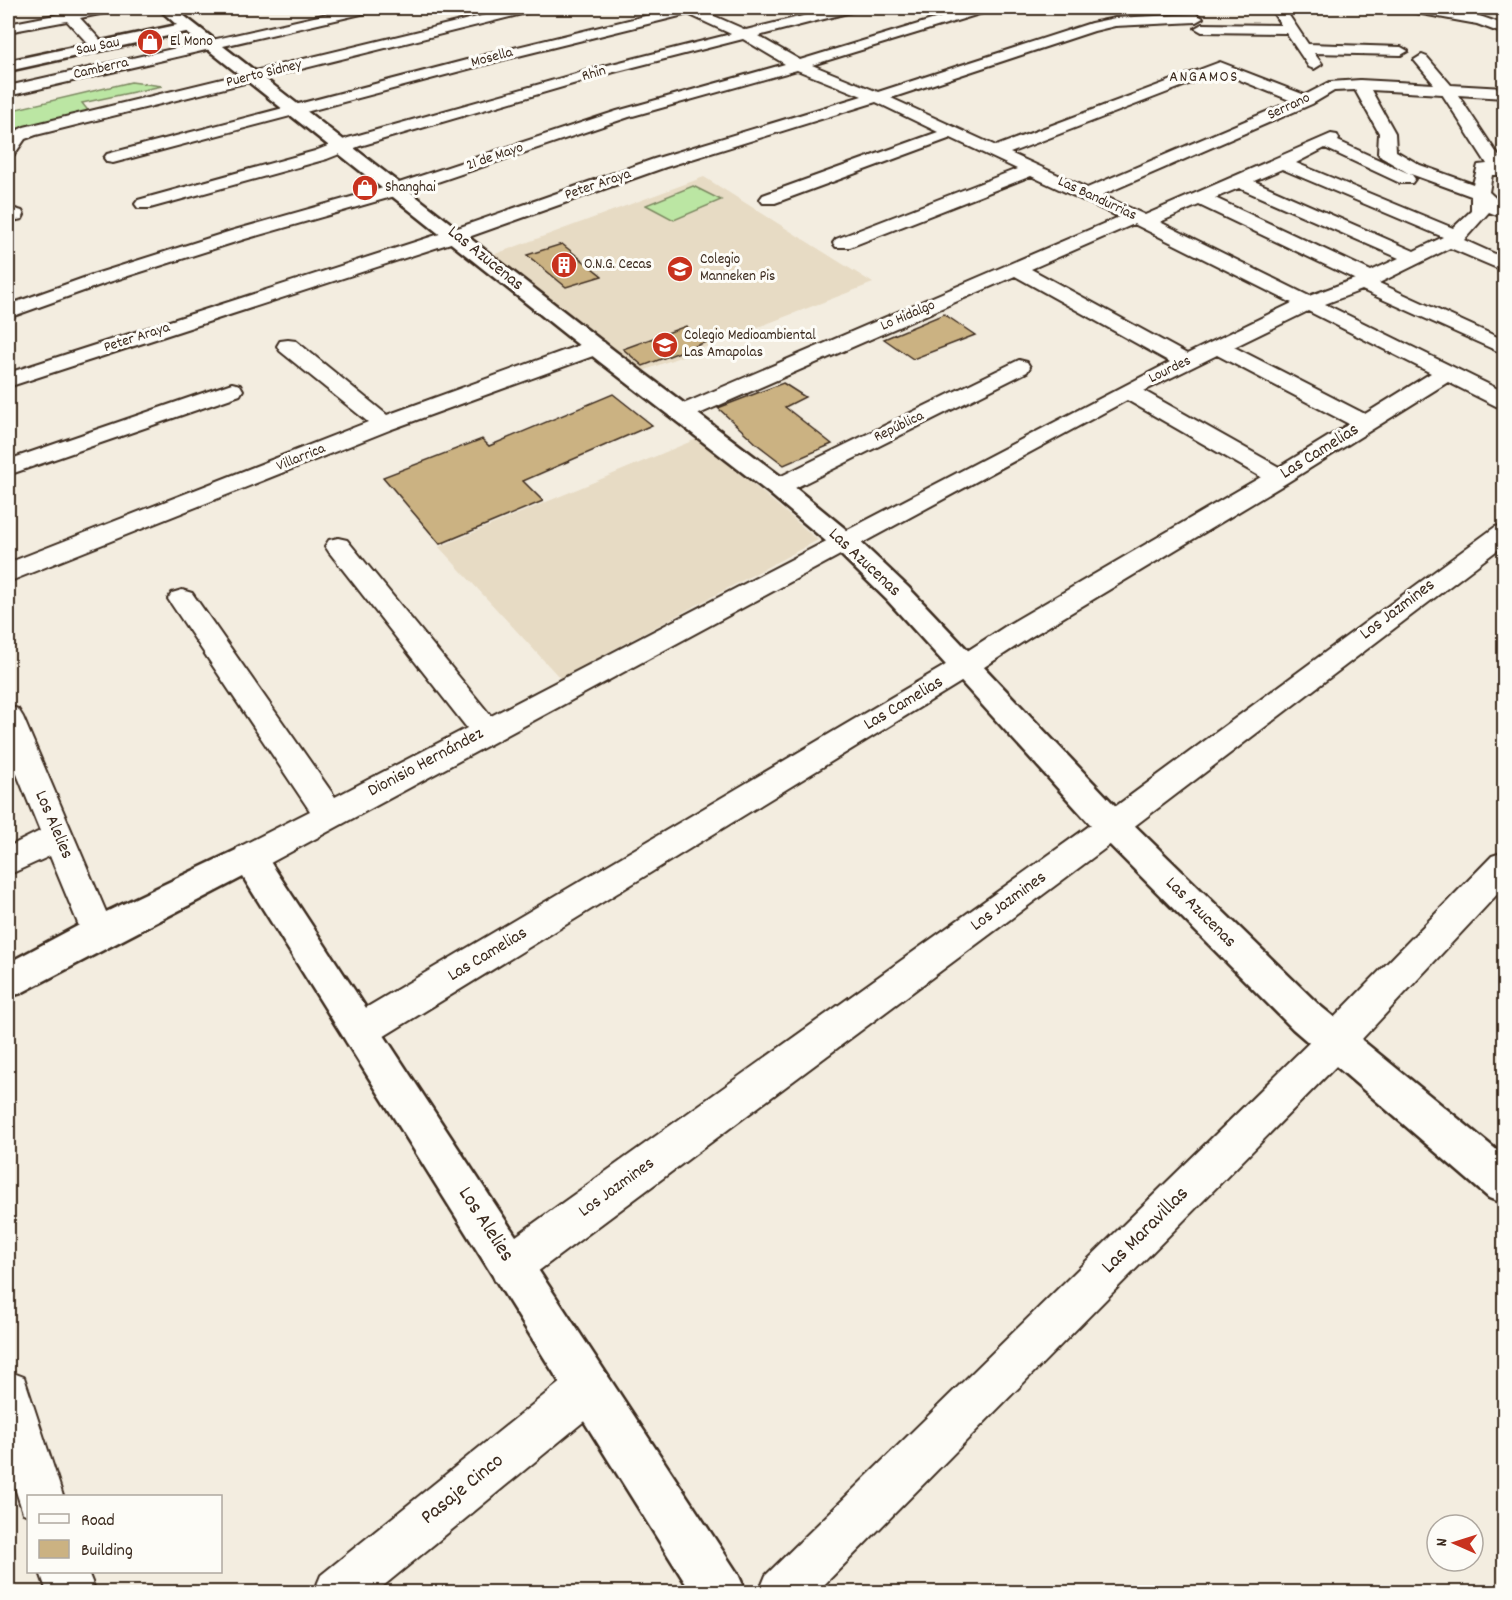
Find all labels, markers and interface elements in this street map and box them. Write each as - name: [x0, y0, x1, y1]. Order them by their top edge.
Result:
- shop icon: El Mono: [135, 27, 165, 57]
- place label: El Mono: [170, 31, 213, 53]
- street label: Sau Sau: [74, 32, 122, 62]
- street label: Mosella: [469, 42, 516, 74]
- street label: Camberra: [71, 52, 132, 86]
- street label: Puerto Sidney: [224, 54, 305, 94]
- street label: Rhin: [580, 60, 609, 88]
- district label: ANGAMOS: [1169, 66, 1239, 89]
- street label: Serrano: [1264, 87, 1314, 126]
- street label: 21 de Mayo: [464, 137, 527, 177]
- street label: Peter Araya: [562, 163, 635, 207]
- street label: Las Bandurrias: [1054, 171, 1140, 227]
- shop icon: Shanghai: [350, 173, 380, 203]
- place label: Shanghai: [385, 177, 436, 199]
- street label: Las Azucenas: [442, 221, 528, 297]
- place label: Colegio Manneken Pis: [700, 249, 775, 288]
- building icon: O.N.G. Cecas: [549, 250, 579, 280]
- place label: O.N.G. Cecas: [584, 254, 652, 276]
- school or university icon: Colegio Manneken Pis: [665, 254, 695, 284]
- street label: Lo Hidalgo: [877, 295, 939, 337]
- street label: Peter Araya: [101, 317, 174, 359]
- place label: Colegio Medioambiental Las Amapolas: [684, 325, 816, 364]
- school or university icon: Colegio Medioambiental Las Amapolas: [650, 330, 680, 360]
- street label: Lourdes: [1145, 350, 1195, 390]
- street label: República: [870, 405, 929, 449]
- street label: Las Camelias: [1276, 418, 1364, 486]
- street label: Villarrica: [273, 438, 330, 478]
- street label: Las Azucenas: [822, 523, 906, 603]
- street label: Los Jazmines: [1355, 573, 1441, 647]
- street label: Las Camelias: [860, 670, 948, 738]
- street label: Dionisio Hernández: [364, 722, 488, 804]
- street label: Los Alelies: [27, 787, 79, 863]
- street label: Los Jazmines: [966, 866, 1052, 938]
- street label: Las Azucenas: [1159, 872, 1241, 954]
- street label: Las Camelias: [444, 921, 532, 989]
- street label: Los Jazmines: [574, 1152, 660, 1224]
- street label: Las Maravillas: [1095, 1180, 1197, 1282]
- street label: Los Alelies: [449, 1182, 521, 1268]
- street label: Pasaje Cinco: [415, 1447, 511, 1533]
- legend: [27, 1495, 222, 1573]
- text: Road: [81, 1509, 115, 1534]
- north arrow: [1425, 1513, 1485, 1573]
- text: N: [1431, 1538, 1454, 1547]
- text: Building: [81, 1539, 133, 1564]

